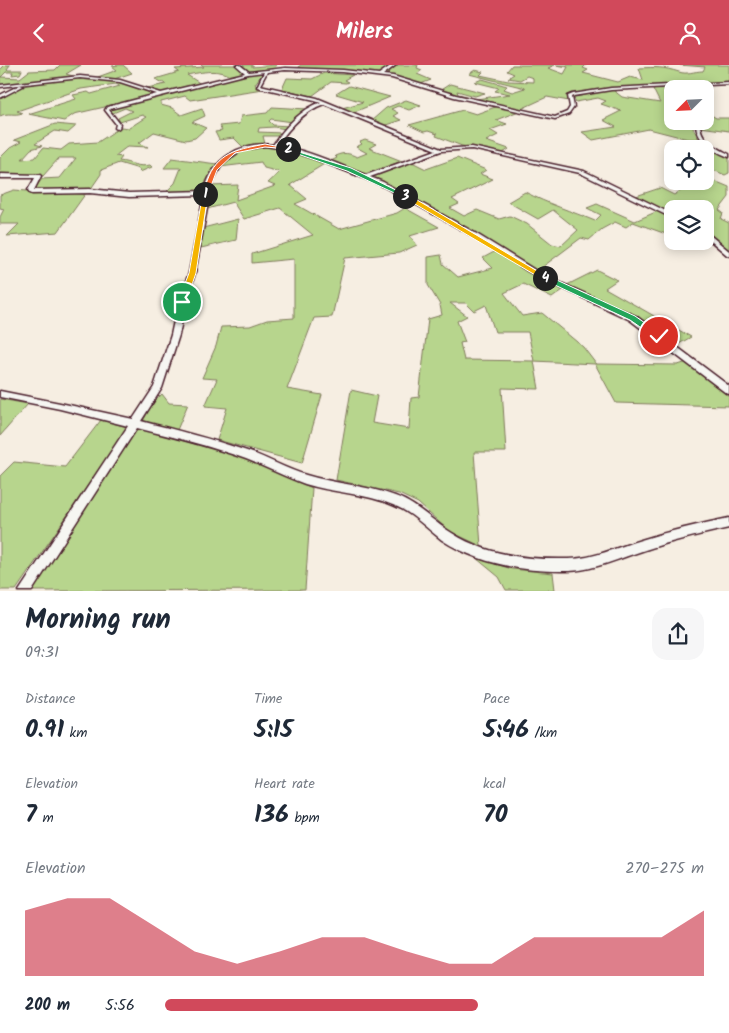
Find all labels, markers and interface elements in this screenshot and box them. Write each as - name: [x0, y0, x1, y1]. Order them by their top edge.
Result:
- text: Milers: [336, 15, 393, 50]
- icon: back: [25, 19, 53, 47]
- icon: person: [676, 19, 704, 47]
- north arrow: [664, 80, 714, 130]
- map controls: [664, 80, 714, 250]
- pin: 2: [276, 137, 300, 161]
- text: 2: [284, 138, 293, 160]
- button: locate: [664, 140, 714, 190]
- pin: 1: [192, 181, 218, 207]
- text: 1: [203, 183, 208, 205]
- pin: 3: [392, 183, 418, 209]
- text: 3: [402, 185, 409, 207]
- button: layers: [664, 200, 714, 250]
- pin: 4: [532, 265, 558, 291]
- text: 4: [542, 267, 549, 289]
- pin: [161, 281, 203, 323]
- icon: arrive: [168, 288, 196, 316]
- pin: [638, 315, 680, 357]
- icon: check: [645, 322, 673, 350]
- text: Morning run: [25, 598, 171, 643]
- button: share: [652, 608, 704, 660]
- text: 09:31: [25, 640, 59, 665]
- text: Distance: [25, 688, 75, 710]
- text: Time: [254, 688, 282, 710]
- text: Pace: [483, 688, 510, 710]
- text: 0.91: [25, 710, 64, 750]
- text: 5:15: [254, 710, 293, 750]
- text: 5:46: [483, 710, 529, 750]
- text: km: [64, 722, 87, 744]
- text: /km: [529, 722, 557, 744]
- text: Elevation: [25, 773, 78, 795]
- text: Heart rate: [254, 773, 315, 795]
- text: kcal: [483, 773, 506, 795]
- text: 7: [25, 795, 37, 835]
- text: 136: [254, 795, 289, 835]
- text: 70: [483, 795, 508, 835]
- text: m: [37, 807, 54, 829]
- text: bpm: [289, 807, 320, 829]
- text: Elevation: [25, 856, 86, 881]
- text: 270–275 m: [625, 856, 704, 881]
- text: 200 m: [25, 993, 70, 1018]
- text: 5:56: [105, 993, 135, 1018]

